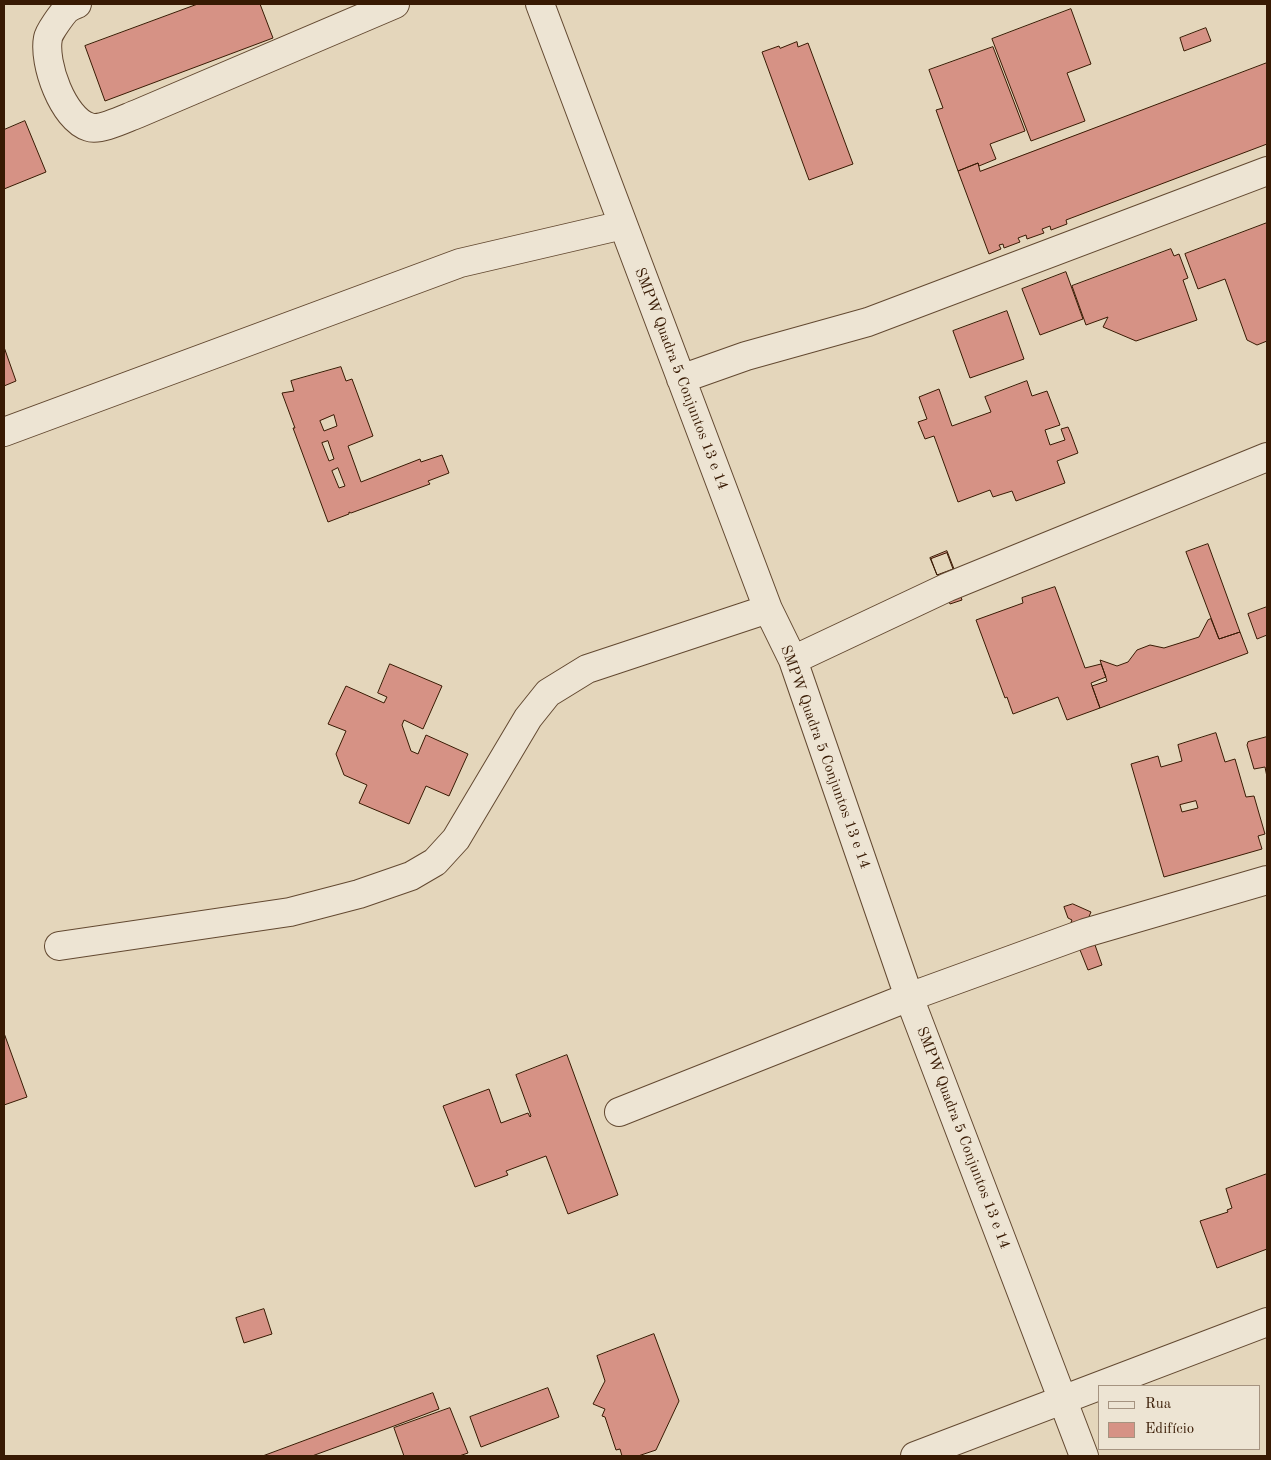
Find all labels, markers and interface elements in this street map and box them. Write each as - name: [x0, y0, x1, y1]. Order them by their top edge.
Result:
- street label: SMPW Quadra 5 Conjuntos 13 e 14: [630, 265, 732, 493]
- street label: SMPW Quadra 5 Conjuntos 13 e 14: [776, 643, 874, 871]
- street label: SMPW Quadra 5 Conjuntos 13 e 14: [912, 1024, 1014, 1252]
- legend: [1098, 1385, 1261, 1450]
- text: Rua: [1145, 1397, 1171, 1412]
- text: Edifício: [1145, 1422, 1194, 1437]

